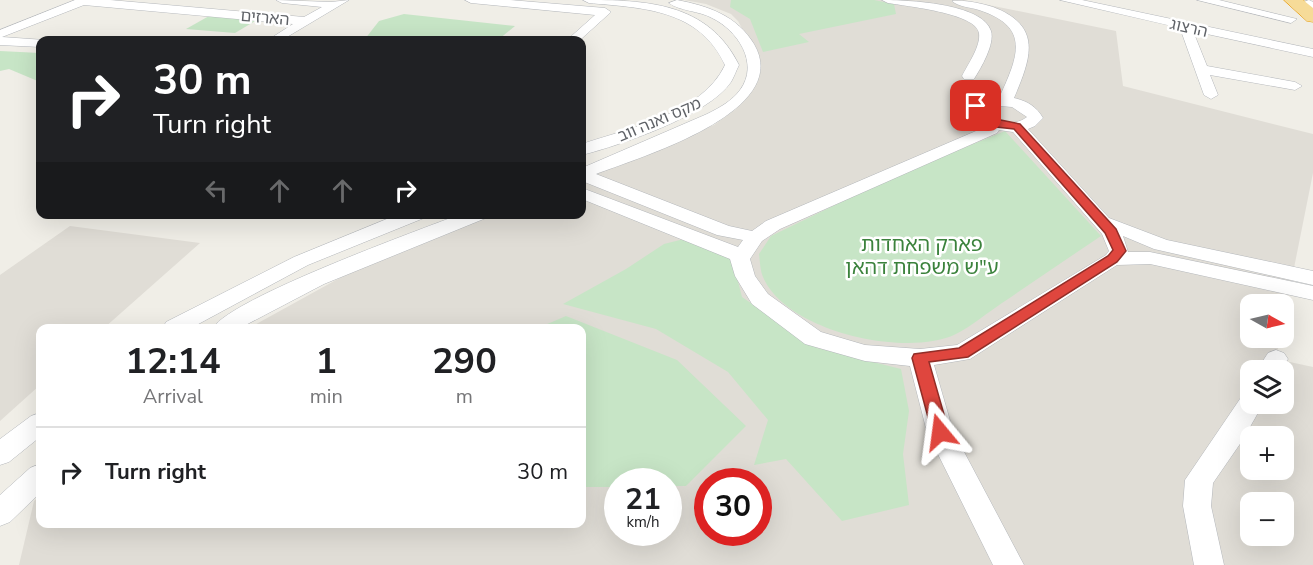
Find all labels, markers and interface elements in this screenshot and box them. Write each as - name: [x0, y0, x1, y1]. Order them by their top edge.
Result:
- street label: הארזים: [240, 5, 290, 31]
- street label: הרצוג: [1168, 13, 1210, 43]
- text: 30 m: [153, 52, 252, 109]
- icon: right: [54, 60, 132, 138]
- pin: [950, 80, 1001, 131]
- icon: arrive: [959, 89, 992, 122]
- street label: מקס ואנה ווב: [614, 92, 705, 147]
- text: Turn right: [153, 106, 271, 143]
- icon: left: [200, 174, 233, 207]
- icon: ahead: [263, 174, 296, 207]
- icon: ahead: [326, 174, 359, 207]
- icon: right: [389, 174, 422, 207]
- park label: פארק האחדות ע"ש משפחת דהאן: [845, 231, 999, 281]
- north arrow: [1240, 294, 1294, 348]
- map controls: [1240, 294, 1294, 546]
- text: 12:14: [125, 337, 221, 386]
- text: 1: [315, 337, 337, 386]
- text: 290: [432, 337, 497, 386]
- button: layers: [1240, 360, 1294, 414]
- text: Arrival: [143, 383, 203, 410]
- text: min: [310, 383, 343, 410]
- text: m: [456, 383, 473, 410]
- position arrow: [908, 400, 972, 464]
- button: +: [1240, 426, 1294, 480]
- icon: right: [54, 456, 87, 489]
- text: Turn right: [105, 457, 206, 487]
- text: 30 m: [517, 457, 568, 487]
- speed limit sign: 30: [694, 468, 772, 546]
- text: 21: [625, 479, 661, 520]
- button: −: [1240, 492, 1294, 546]
- text: km/h: [626, 512, 660, 532]

